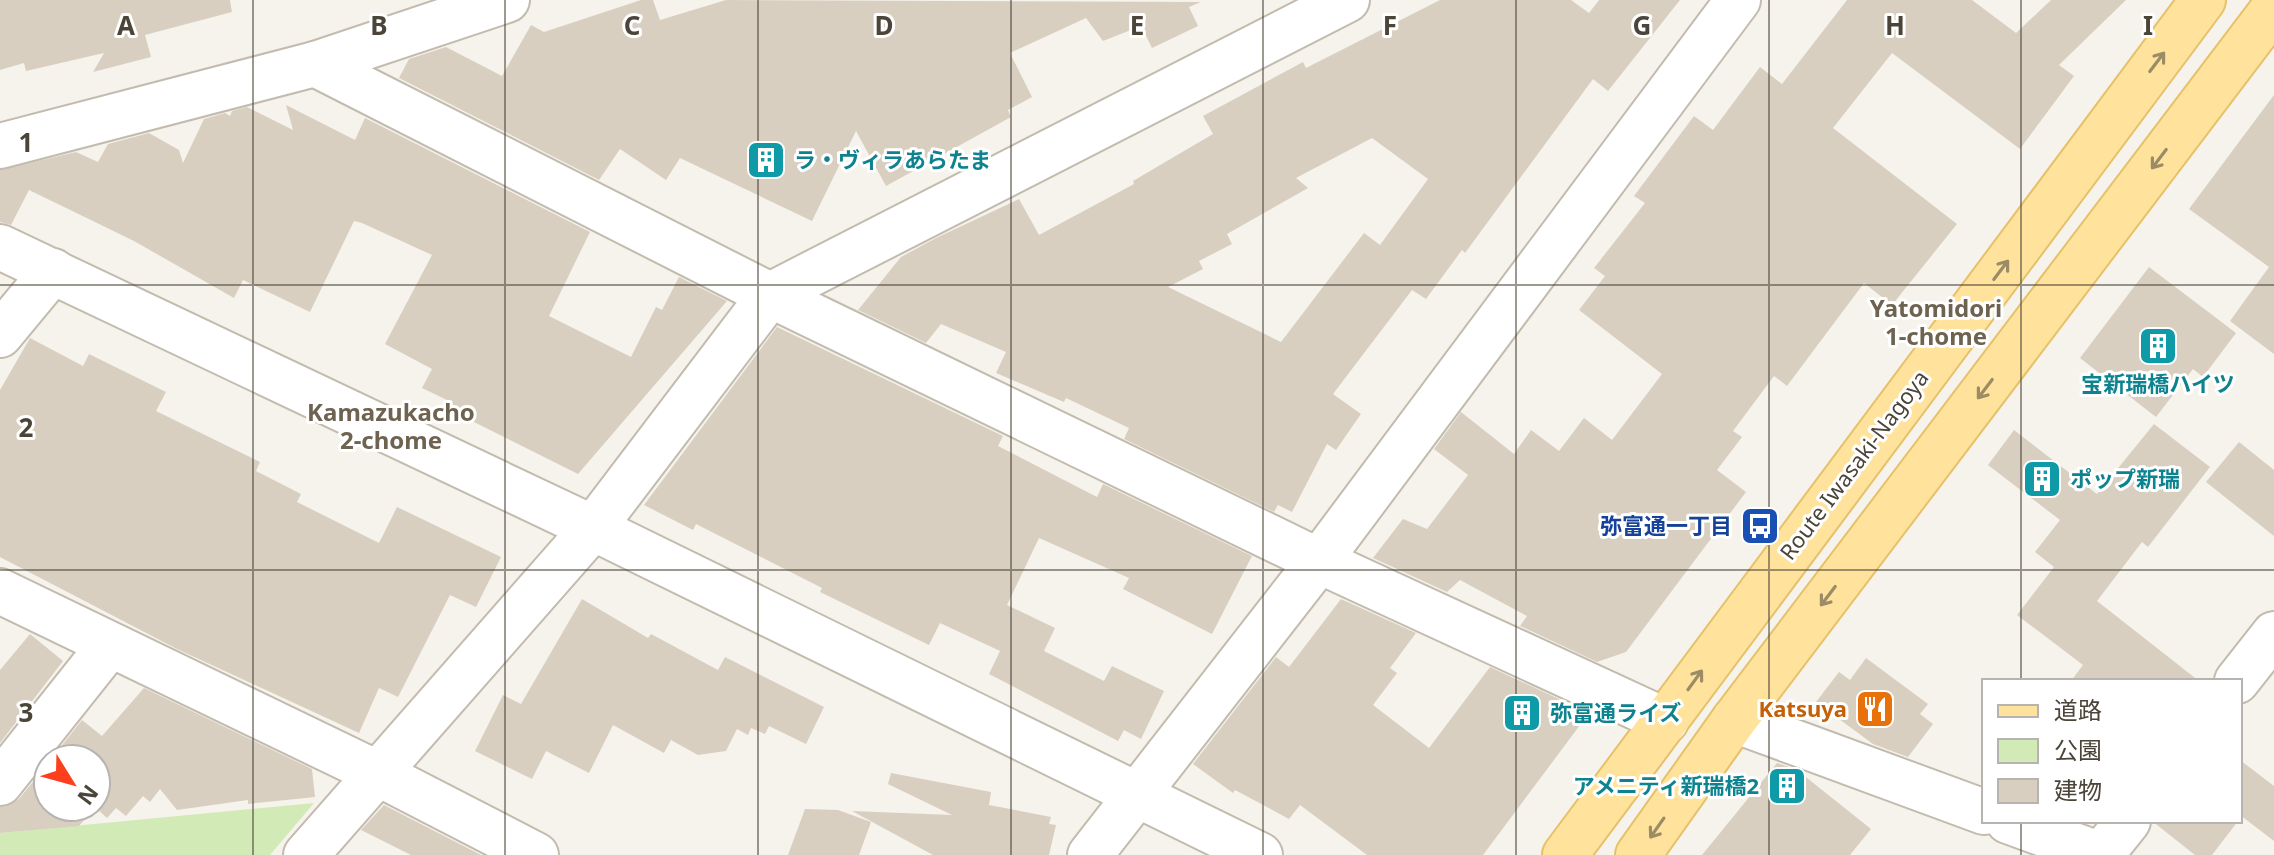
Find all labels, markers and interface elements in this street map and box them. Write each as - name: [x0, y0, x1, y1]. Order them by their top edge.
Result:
- text: A: [117, 7, 135, 43]
- text: B: [370, 7, 388, 43]
- text: C: [624, 7, 640, 43]
- text: D: [874, 7, 894, 43]
- text: E: [1130, 7, 1144, 43]
- text: F: [1383, 7, 1397, 43]
- text: G: [1633, 7, 1651, 43]
- text: H: [1885, 7, 1905, 43]
- text: I: [2143, 7, 2153, 43]
- one-way arrow: [2148, 52, 2165, 73]
- text: 1: [19, 124, 33, 160]
- building icon: ラ・ヴィラあらたま: [745, 139, 787, 181]
- place label: ラ・ヴィラあらたま: [794, 144, 991, 174]
- one-way arrow: [2151, 148, 2168, 169]
- one-way arrow: [1992, 260, 2009, 281]
- district label: Yatomidori 1-chome: [1870, 291, 2002, 352]
- building icon: 宝新瑞橋ハイツ: [2137, 325, 2179, 367]
- street label: Route Iwasaki-Nagoya: [1772, 363, 1934, 565]
- place label: 宝新瑞橋ハイツ: [2081, 368, 2235, 398]
- one-way arrow: [1977, 377, 1994, 399]
- district label: Kamazukacho 2-chome: [307, 395, 475, 456]
- text: 2: [19, 409, 34, 445]
- building icon: ポップ新瑞: [2021, 458, 2063, 500]
- place label: ポップ新瑞: [2070, 463, 2180, 493]
- bus stop icon: 弥富通一丁目: [1739, 505, 1781, 547]
- place label: 弥富通一丁目: [1600, 510, 1732, 540]
- one-way arrow: [1819, 585, 1836, 606]
- one-way arrow: [1687, 670, 1703, 692]
- legend: [1982, 679, 2242, 823]
- restaurant icon: Katsuya: [1854, 688, 1896, 730]
- building icon: 弥富通ライズ: [1501, 692, 1543, 734]
- place label: Katsuya: [1759, 693, 1847, 723]
- text: 道路: [2054, 693, 2102, 726]
- text: 3: [19, 694, 33, 730]
- place label: 弥富通ライズ: [1550, 697, 1681, 727]
- text: 公園: [2054, 733, 2102, 766]
- north arrow: [32, 743, 112, 823]
- building icon: アメニティ新瑞橋2: [1766, 765, 1808, 807]
- place label: アメニティ新瑞橋2: [1573, 770, 1759, 800]
- text: 建物: [2054, 773, 2102, 806]
- text: N: [71, 779, 106, 812]
- one-way arrow: [1649, 816, 1665, 838]

